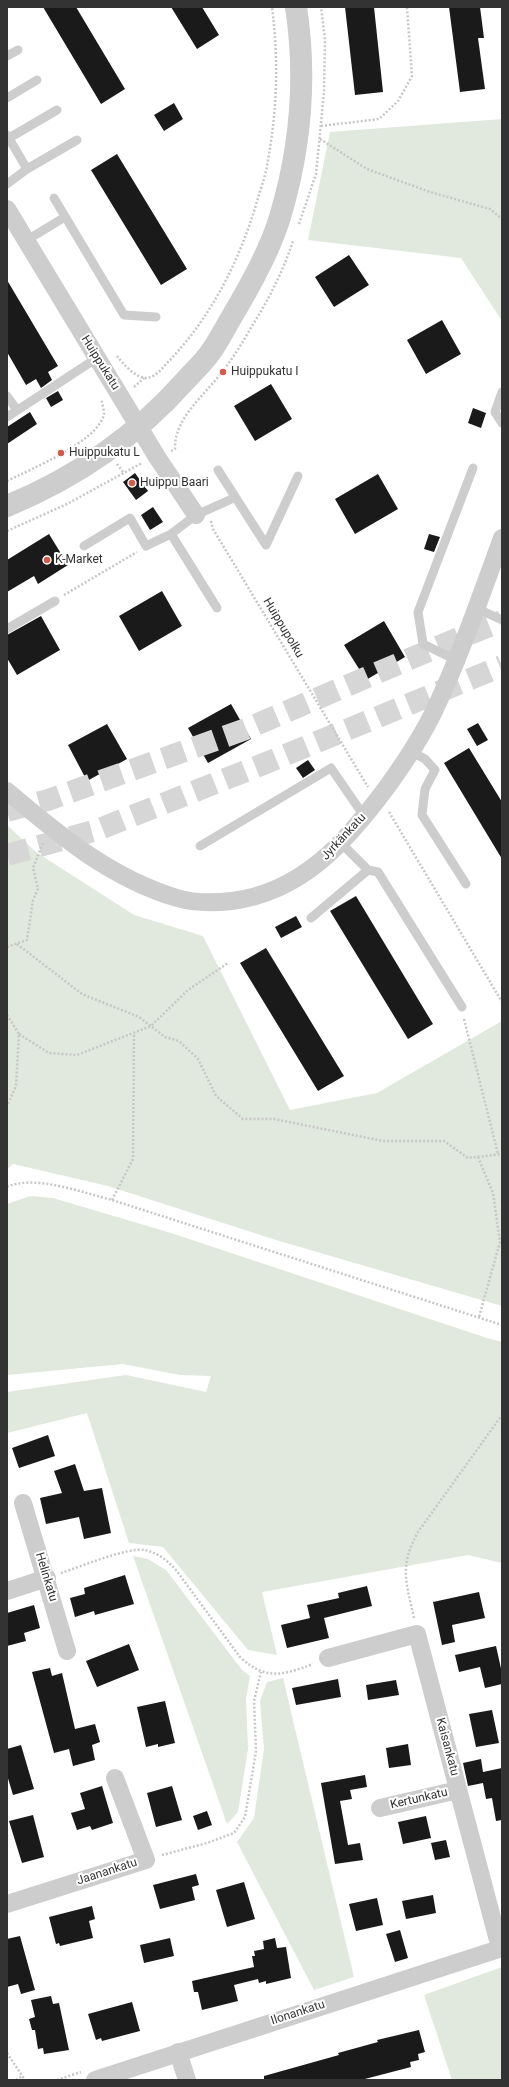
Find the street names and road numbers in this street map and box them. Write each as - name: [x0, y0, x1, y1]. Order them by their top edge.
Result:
- street label: Huippukatu: [78, 333, 122, 393]
- street label: Huippupolku: [259, 595, 307, 661]
- street label: Jyrkänkatu: [319, 811, 369, 863]
- street label: Helinkatu: [32, 1551, 60, 1603]
- street label: Kaisankatu: [432, 1716, 462, 1778]
- street label: Kertunkatu: [389, 1785, 449, 1813]
- street label: Jaanankatu: [75, 1855, 139, 1889]
- street label: Ilonankatu: [269, 1998, 327, 2028]

